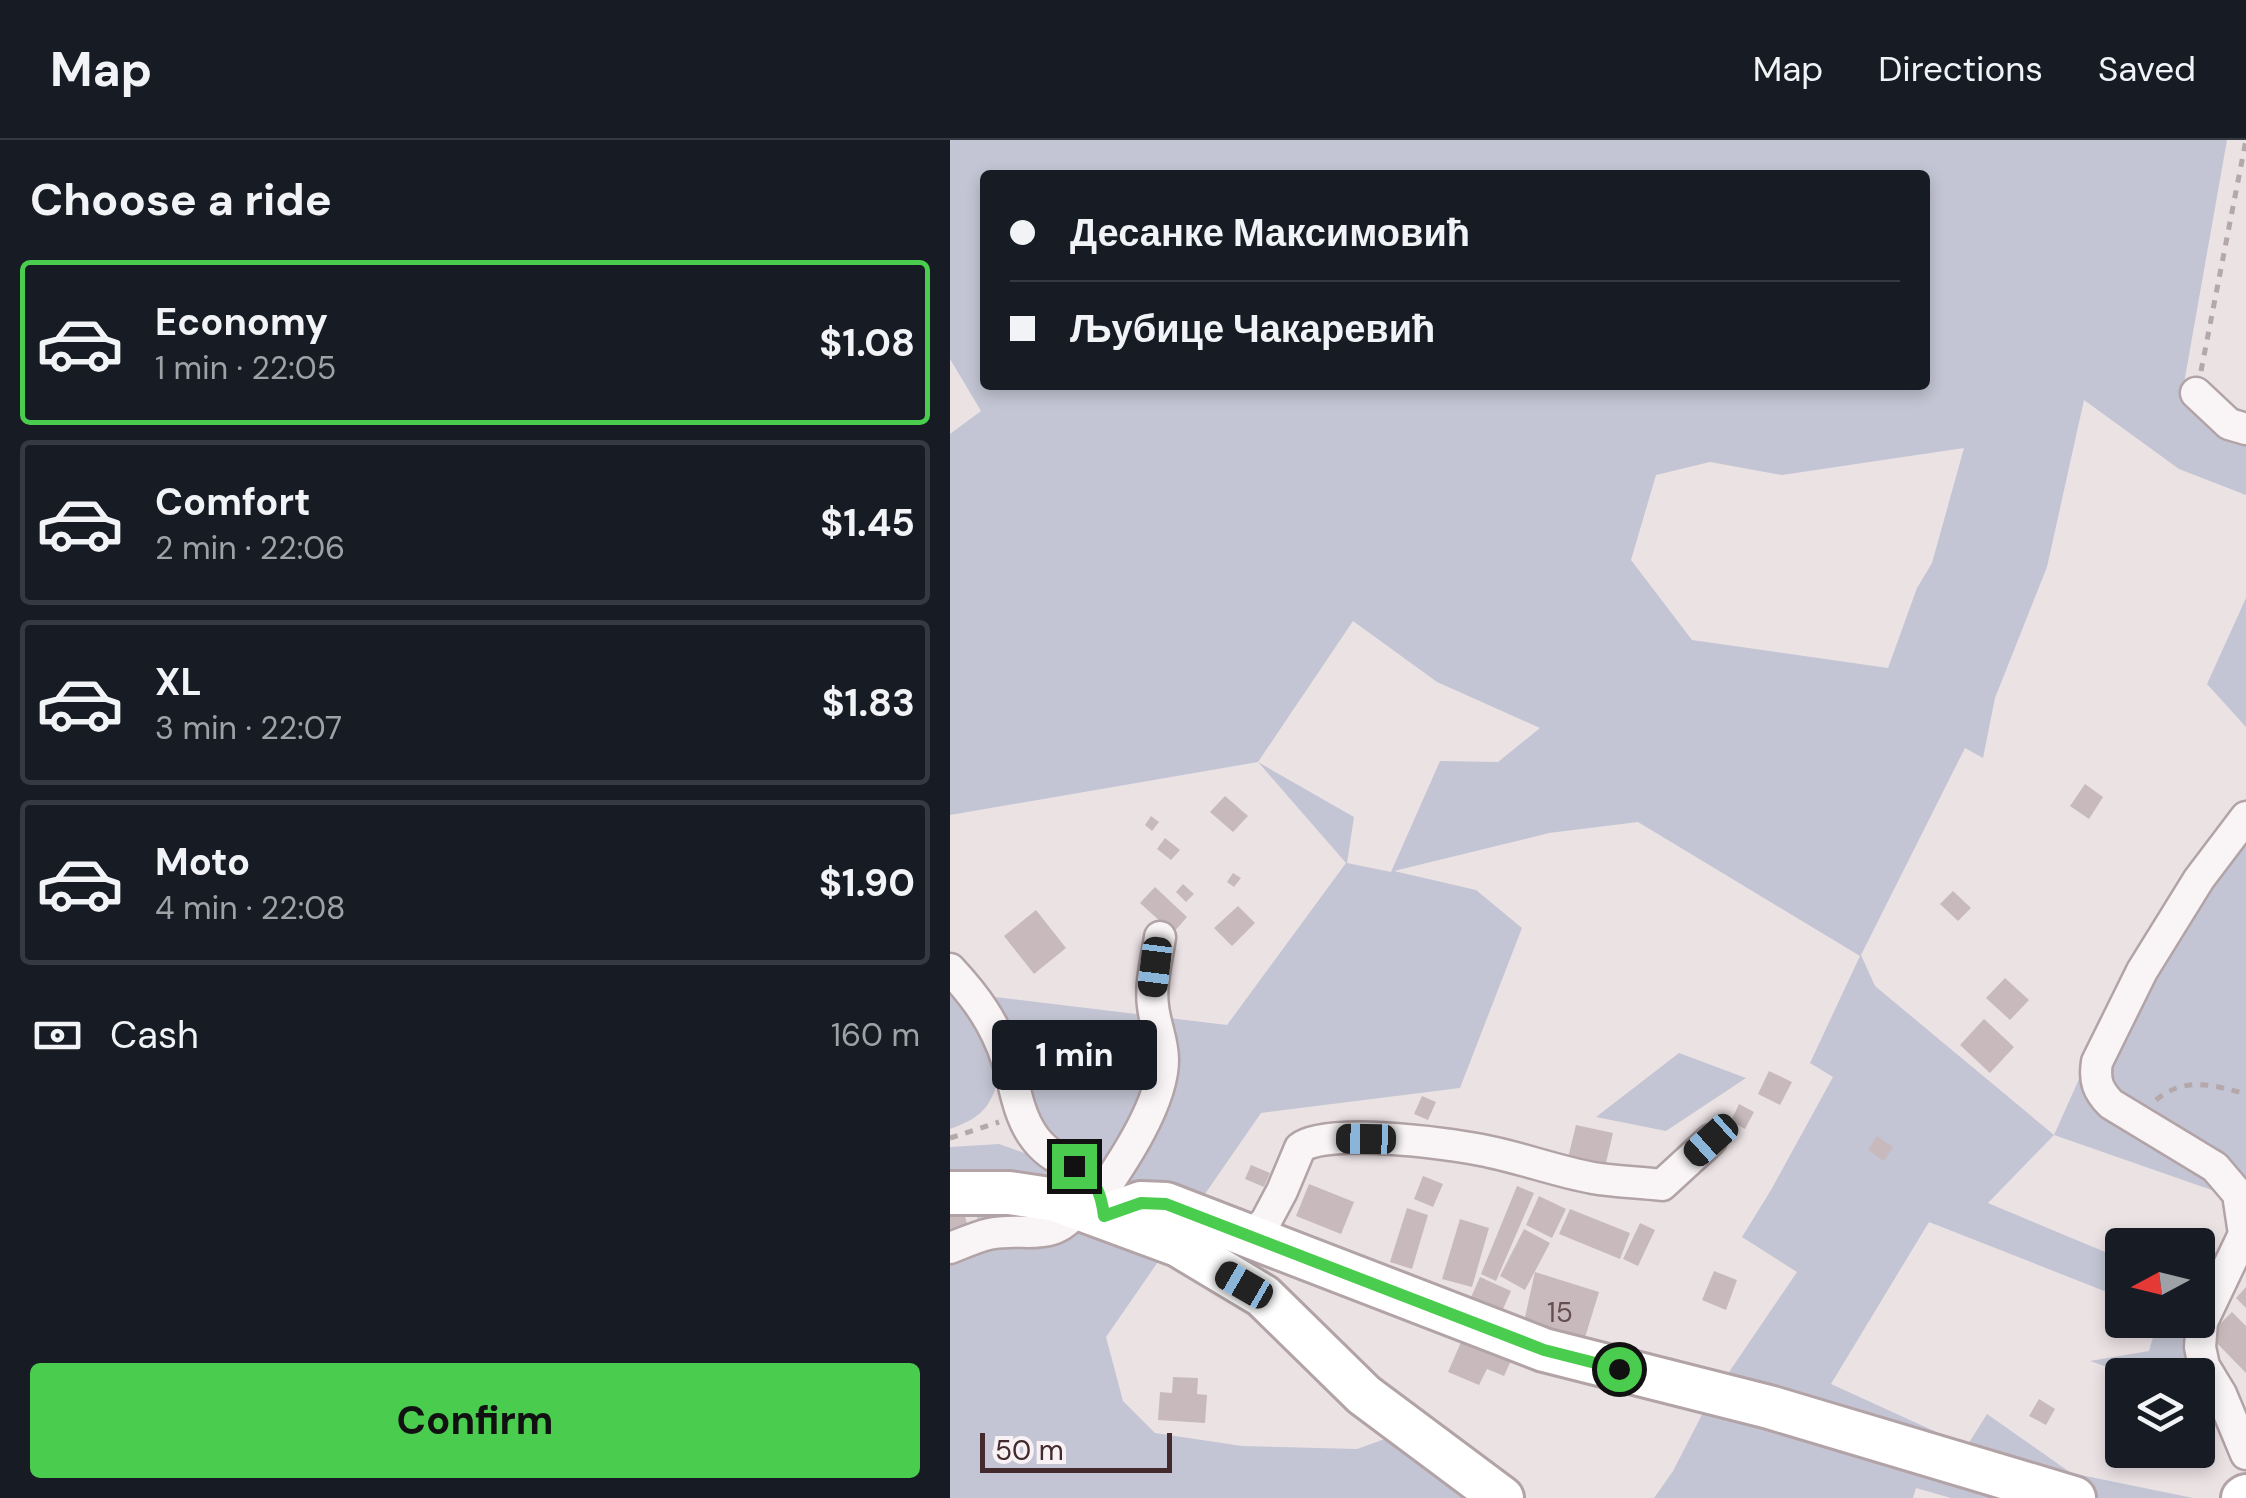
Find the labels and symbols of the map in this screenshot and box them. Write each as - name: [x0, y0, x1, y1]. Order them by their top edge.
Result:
- car: [1136, 935, 1174, 999]
- callout: 1 min: [992, 1021, 1156, 1091]
- car: [1679, 1109, 1743, 1171]
- car: [1336, 1123, 1396, 1155]
- route end: [1052, 1144, 1097, 1189]
- north arrow: [2105, 1228, 2215, 1338]
- car: [1211, 1257, 1277, 1313]
- house number: 15: [1547, 1294, 1573, 1331]
- route start: [1597, 1347, 1642, 1392]
- scale bar: [980, 1428, 1172, 1472]

